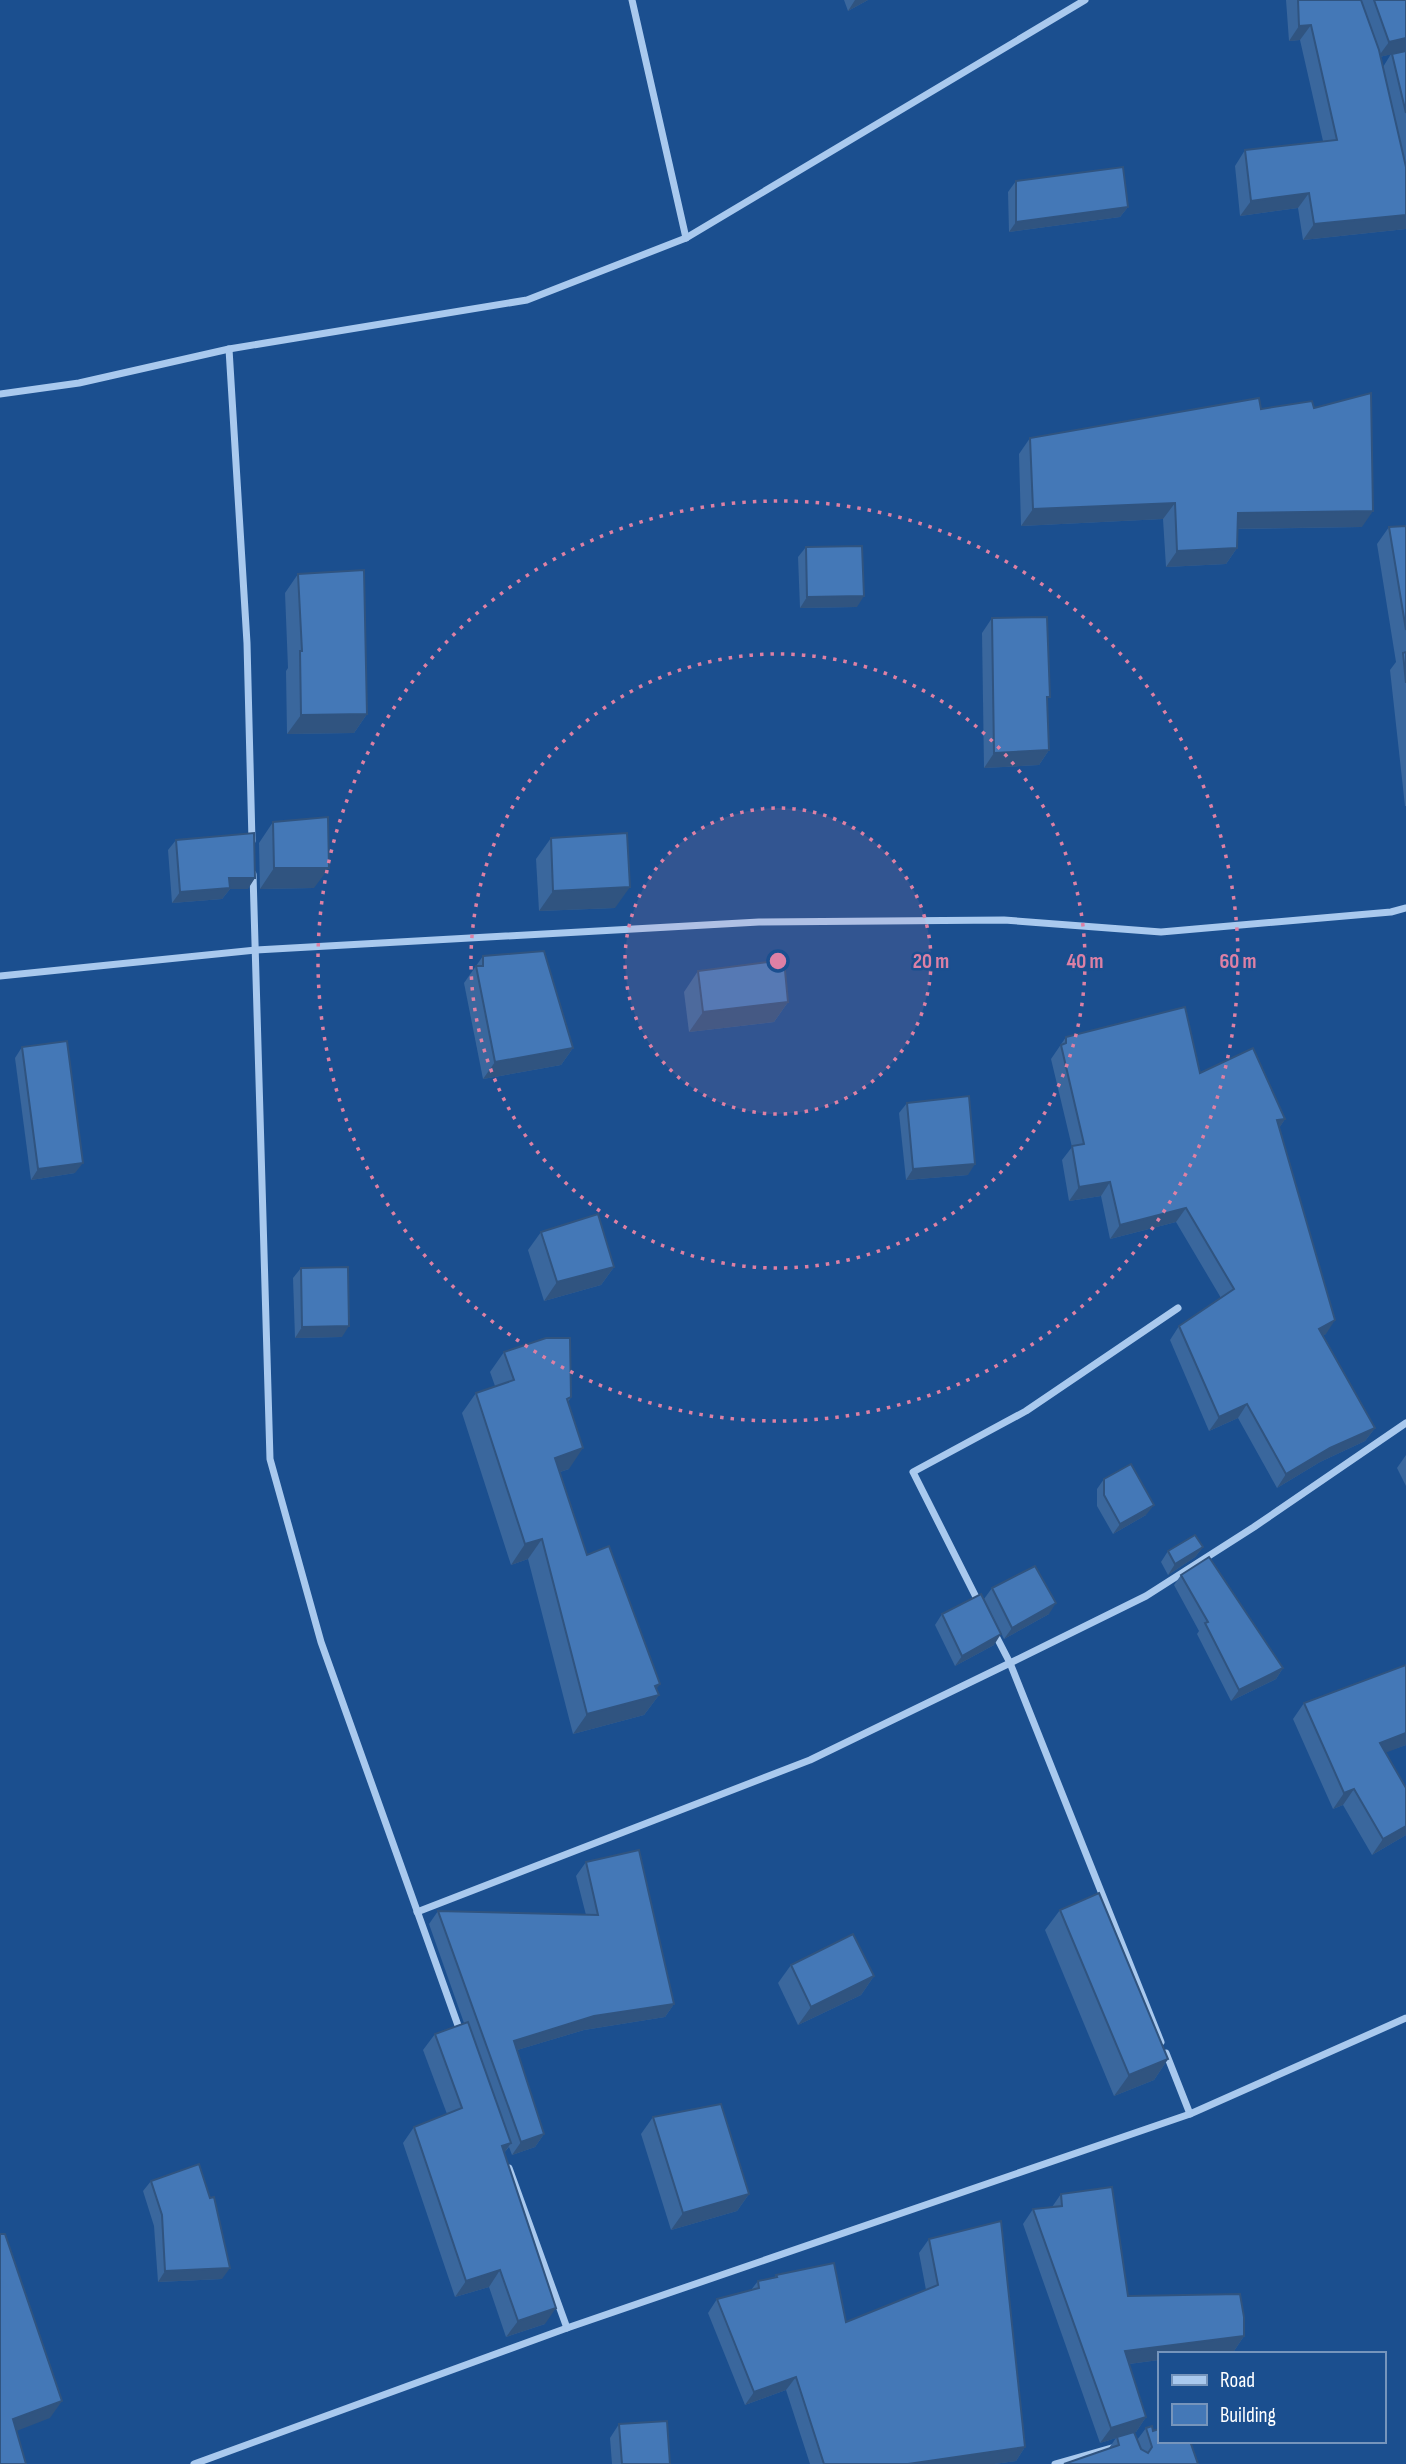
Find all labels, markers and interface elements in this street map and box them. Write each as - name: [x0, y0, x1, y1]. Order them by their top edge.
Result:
- centre of rings: [766, 949, 790, 973]
- text: 20 m: [913, 949, 949, 974]
- text: 40 m: [1067, 949, 1103, 974]
- text: 60 m: [1219, 949, 1257, 974]
- legend: [1158, 2352, 1385, 2443]
- text: Road: [1220, 2368, 1255, 2393]
- text: Building: [1220, 2403, 1276, 2428]

